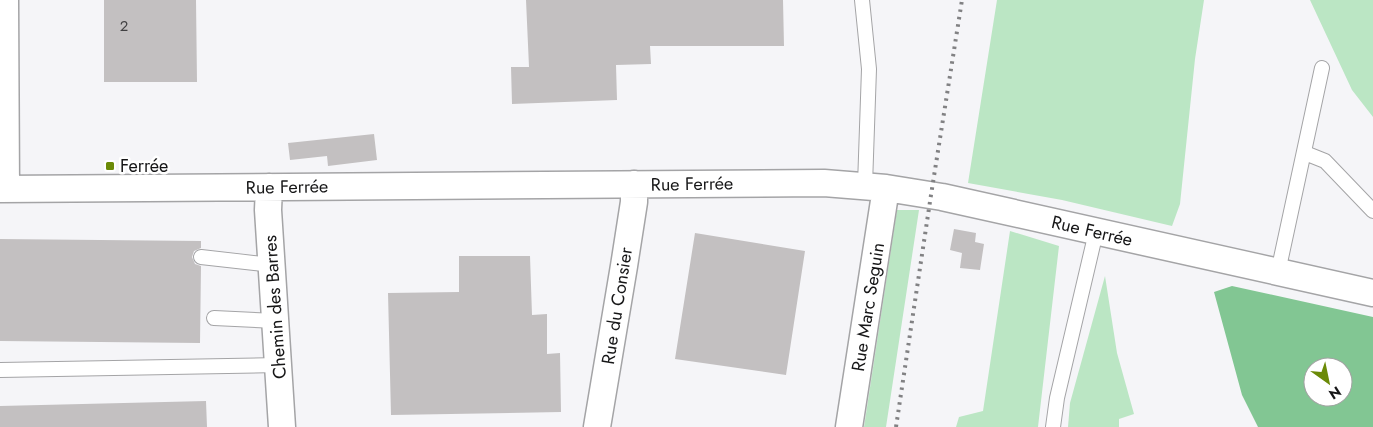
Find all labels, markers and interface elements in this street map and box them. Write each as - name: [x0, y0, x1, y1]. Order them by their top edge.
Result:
- house number: 2: [120, 15, 128, 37]
- place label: Ferrée: [120, 153, 168, 179]
- marker: Ferrée: [104, 160, 116, 172]
- street label: Rue Ferrée: [650, 170, 734, 198]
- street label: Rue Ferrée: [245, 173, 329, 201]
- street label: Rue Ferrée: [1049, 209, 1135, 253]
- street label: Chemin des Barres: [257, 234, 293, 380]
- street label: Rue Marc Seguin: [845, 241, 891, 373]
- street label: Rue du Consier: [595, 245, 639, 366]
- north arrow: [1303, 357, 1353, 407]
- text: N: [1325, 381, 1345, 404]

